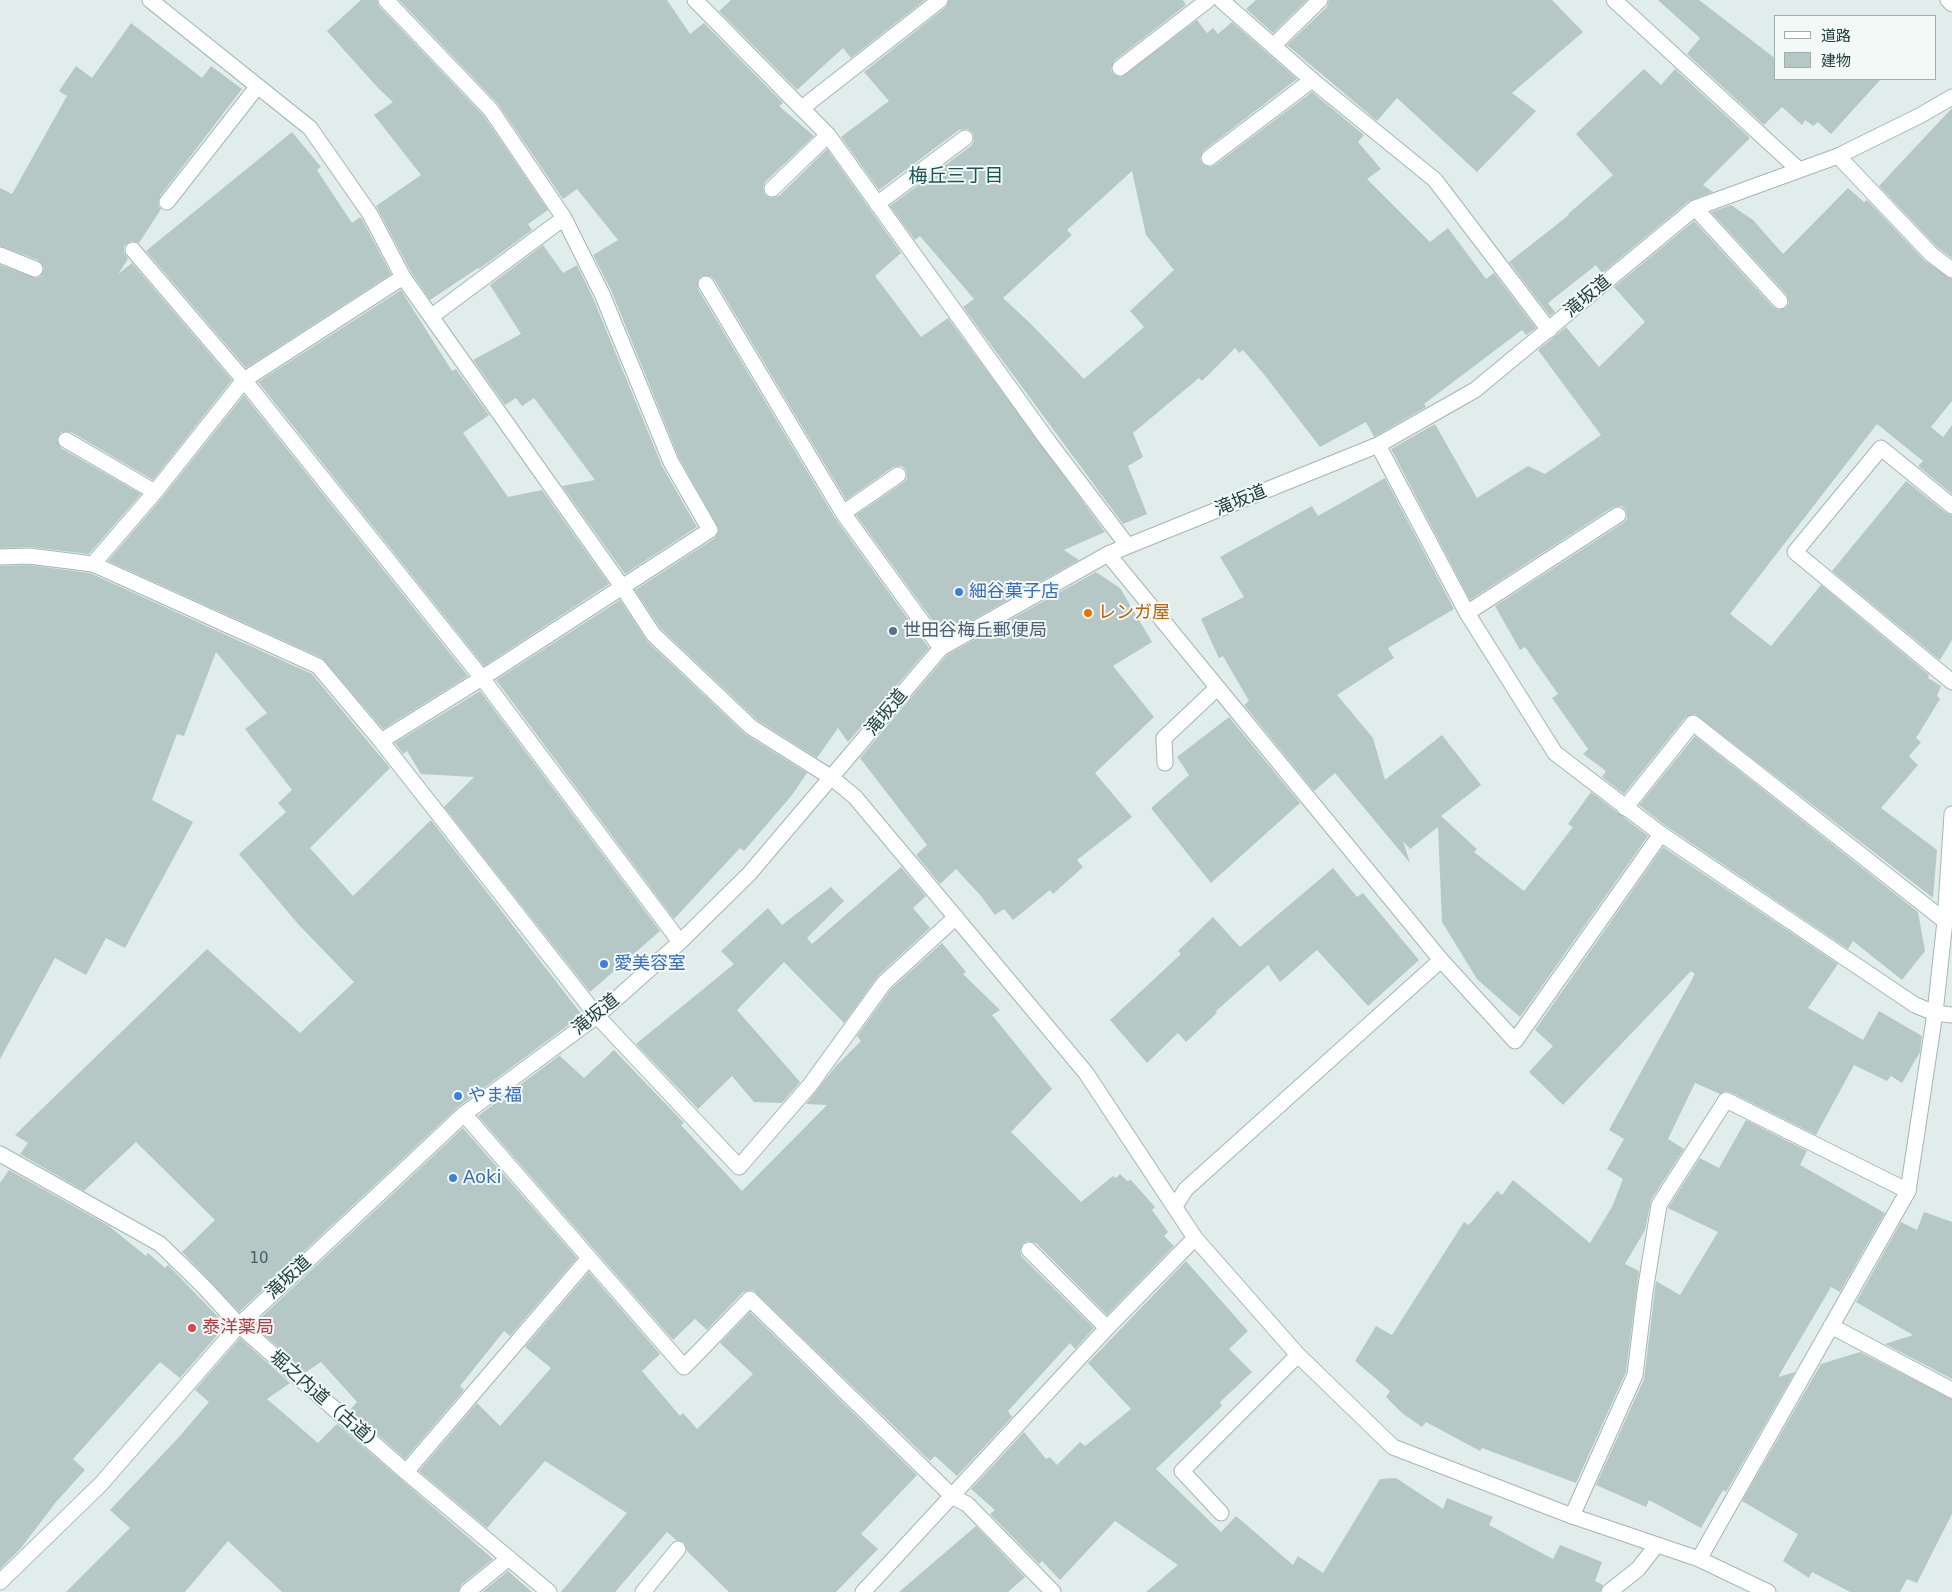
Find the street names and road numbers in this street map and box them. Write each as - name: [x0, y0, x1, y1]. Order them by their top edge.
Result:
- street label: 滝坂道: [1560, 271, 1616, 323]
- street label: 滝坂道: [1212, 481, 1270, 521]
- street label: 滝坂道: [861, 685, 913, 741]
- street label: 滝坂道: [568, 990, 624, 1040]
- street label: 滝坂道: [262, 1252, 316, 1304]
- street label: 堀之内道（古道）: [265, 1347, 387, 1457]

